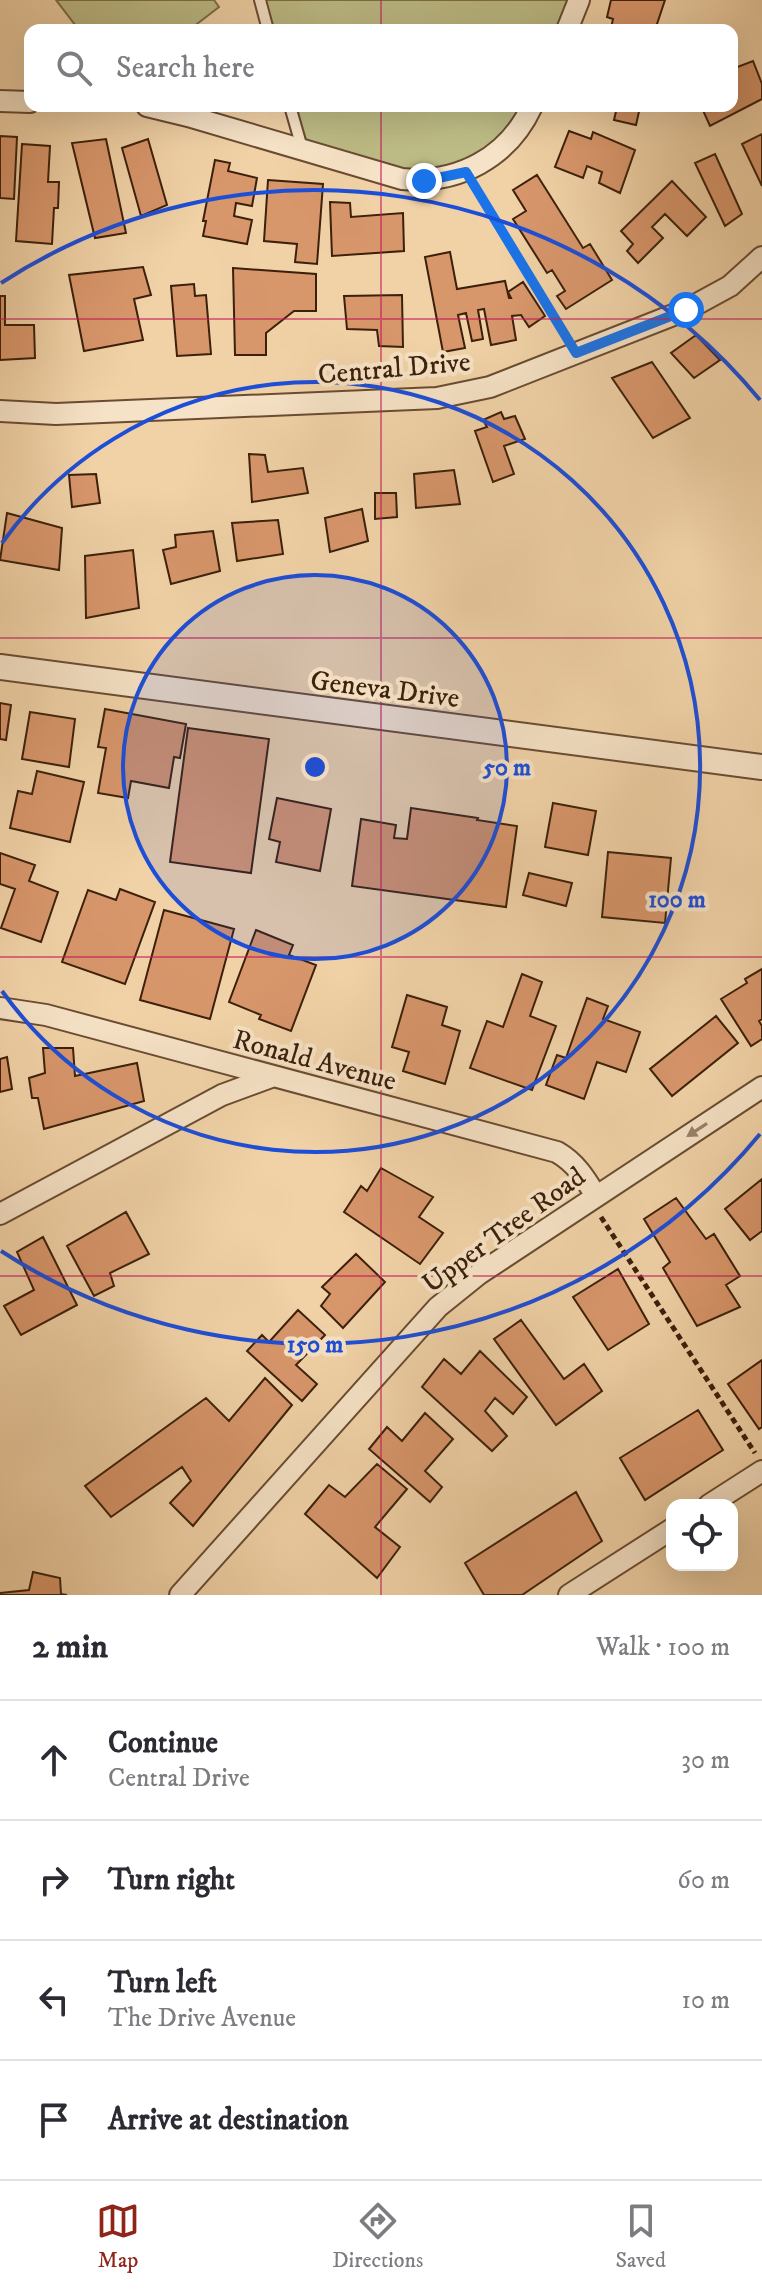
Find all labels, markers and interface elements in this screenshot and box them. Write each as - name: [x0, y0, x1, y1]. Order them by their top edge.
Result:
- search box: [24, 24, 738, 112]
- icon: search: [52, 46, 96, 90]
- text: Search here: [116, 50, 255, 87]
- route end: [406, 163, 442, 199]
- route start: [668, 292, 704, 328]
- street label: Central Drive: [317, 344, 472, 393]
- street label: Geneva Drive: [308, 663, 461, 716]
- centre of rings: [301, 753, 329, 781]
- text: 50 m: [482, 753, 531, 783]
- text: 100 m: [648, 885, 706, 915]
- street label: Ronald Avenue: [229, 1022, 400, 1099]
- one-way arrow: [686, 1122, 708, 1136]
- street label: Upper Tree Road: [415, 1159, 592, 1301]
- text: 150 m: [287, 1330, 343, 1360]
- map controls: [666, 1499, 738, 1571]
- button: locate: [666, 1499, 738, 1571]
- text: 2 min: [32, 1626, 108, 1668]
- text: Walk · 100 m: [596, 1631, 730, 1664]
- text: Continue: [108, 1725, 218, 1762]
- icon: ahead: [32, 1738, 76, 1782]
- text: 30 m: [681, 1744, 730, 1777]
- text: Central Drive: [108, 1762, 250, 1795]
- icon: right: [32, 1858, 76, 1902]
- text: Turn right: [108, 1862, 235, 1899]
- text: 60 m: [677, 1864, 730, 1897]
- text: Turn left: [108, 1965, 217, 2002]
- icon: left: [32, 1978, 76, 2022]
- text: 10 m: [681, 1984, 730, 2017]
- text: The Drive Avenue: [108, 2002, 296, 2035]
- icon: arrive: [32, 2098, 76, 2142]
- text: Arrive at destination: [108, 2102, 349, 2139]
- tab: Map: [96, 2199, 140, 2274]
- tab: Directions: [332, 2199, 423, 2274]
- tab: Saved: [615, 2199, 666, 2274]

